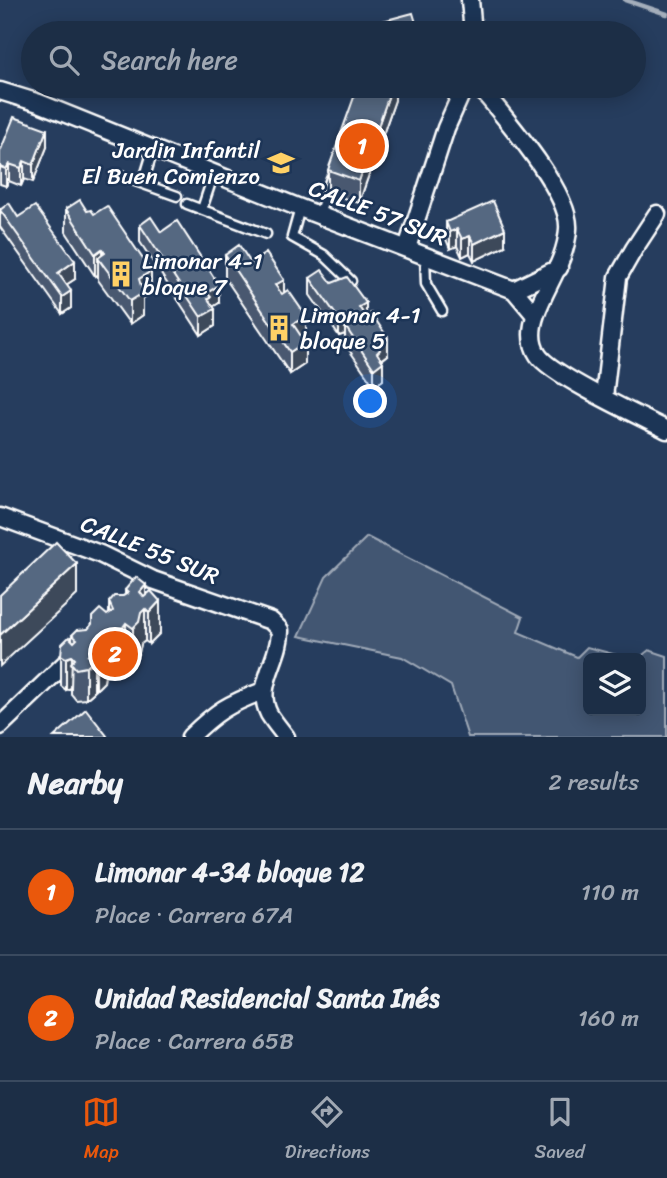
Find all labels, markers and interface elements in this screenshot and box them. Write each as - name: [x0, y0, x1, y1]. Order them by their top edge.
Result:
- search box: [21, 21, 646, 98]
- text: Search here: [101, 37, 238, 83]
- icon: search: [45, 41, 83, 79]
- pin: 1: [339, 120, 385, 172]
- place label: Jardin Infantil El Buen Comienzo: [81, 130, 260, 197]
- school or university icon: Jardin Infantil El Buen Comienzo: [266, 148, 296, 178]
- street label: CALLE 57 SUR: [303, 168, 453, 258]
- place label: Limonar 4-1 bloque 7: [142, 241, 263, 308]
- building icon: Limonar 4-1 bloque 7: [106, 259, 136, 289]
- place label: Limonar 4-1 bloque 5: [300, 295, 421, 362]
- building icon: Limonar 4-1 bloque 5: [264, 313, 294, 343]
- your location: [353, 384, 387, 418]
- street label: CALLE 55 SUR: [74, 504, 226, 596]
- pin: 2: [92, 628, 138, 680]
- map controls: [583, 653, 646, 716]
- button: layers: [583, 653, 646, 716]
- text: Nearby: [28, 756, 123, 810]
- text: 2 results: [548, 762, 639, 803]
- text: Limonar 4-34 bloque 12: [95, 849, 364, 895]
- text: 1: [46, 872, 56, 913]
- text: 110 m: [581, 872, 639, 913]
- text: Place · Carrera 67A: [95, 895, 293, 936]
- text: Unidad Residencial Santa Inés: [95, 975, 440, 1021]
- text: 2: [44, 998, 58, 1039]
- text: 160 m: [578, 998, 639, 1039]
- text: Place · Carrera 65B: [95, 1021, 294, 1062]
- tab: Map: [82, 1093, 120, 1168]
- tab: Directions: [285, 1093, 370, 1168]
- tab: Saved: [535, 1093, 585, 1168]

